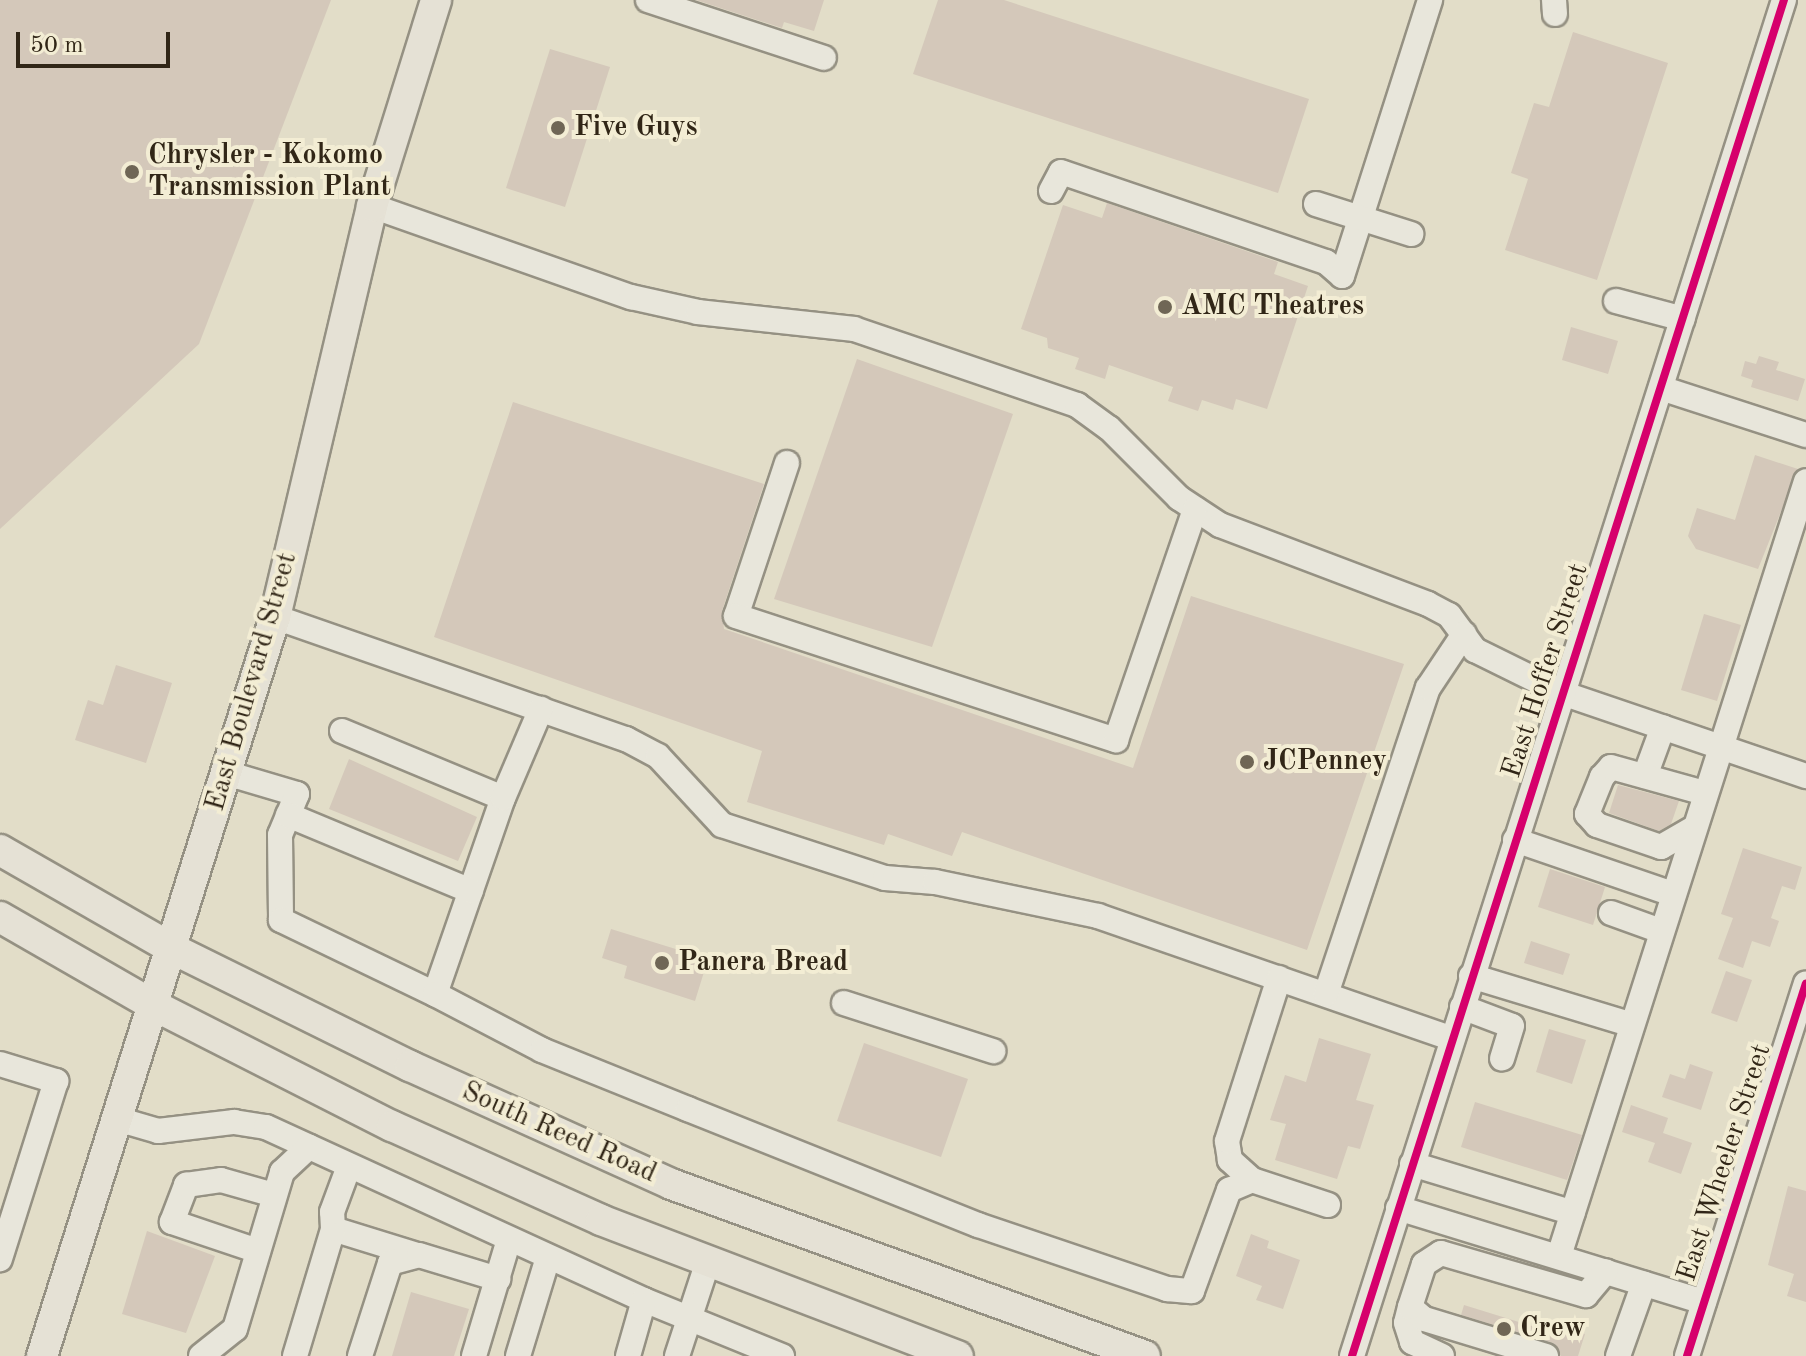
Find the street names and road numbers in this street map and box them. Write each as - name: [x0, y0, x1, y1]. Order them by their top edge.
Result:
- street label: East Boulevard Street: [199, 549, 305, 815]
- street label: East Hoffer Street: [1495, 559, 1597, 783]
- street label: East Wheeler Street: [1671, 1040, 1779, 1286]
- street label: South Reed Road: [456, 1075, 662, 1191]

